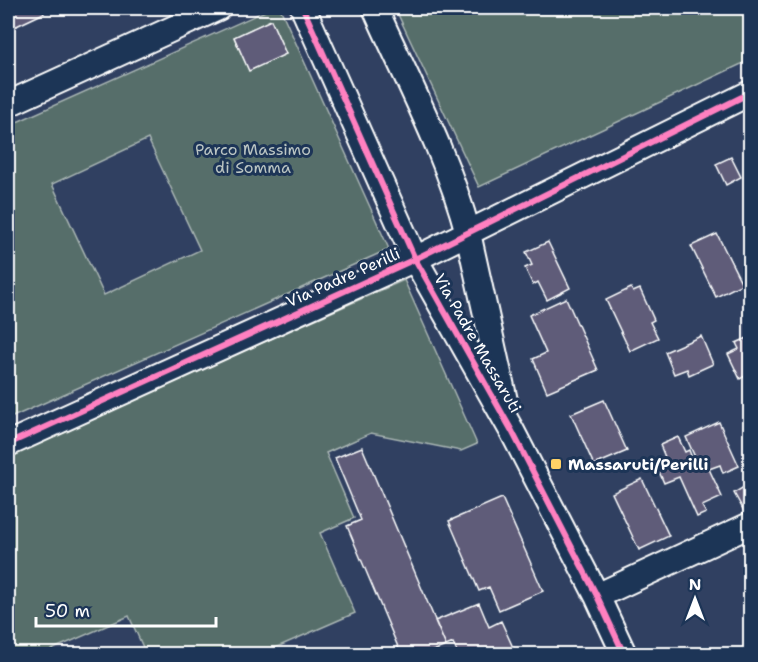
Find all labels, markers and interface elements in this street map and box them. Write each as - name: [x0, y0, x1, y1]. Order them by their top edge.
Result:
- park label: Parco Massimo di Somma: [195, 139, 311, 178]
- street label: Via Padre Perilli: [283, 243, 404, 312]
- street label: Via Padre Massaruti: [429, 270, 526, 417]
- place label: Massaruti/Perilli: [568, 454, 708, 475]
- marker: Massaruti/Perilli: [549, 457, 563, 471]
- north arrow: [665, 569, 725, 629]
- text: N: [689, 574, 701, 595]
- scale bar: [36, 590, 216, 628]
- text: 50 m: [45, 599, 90, 623]

